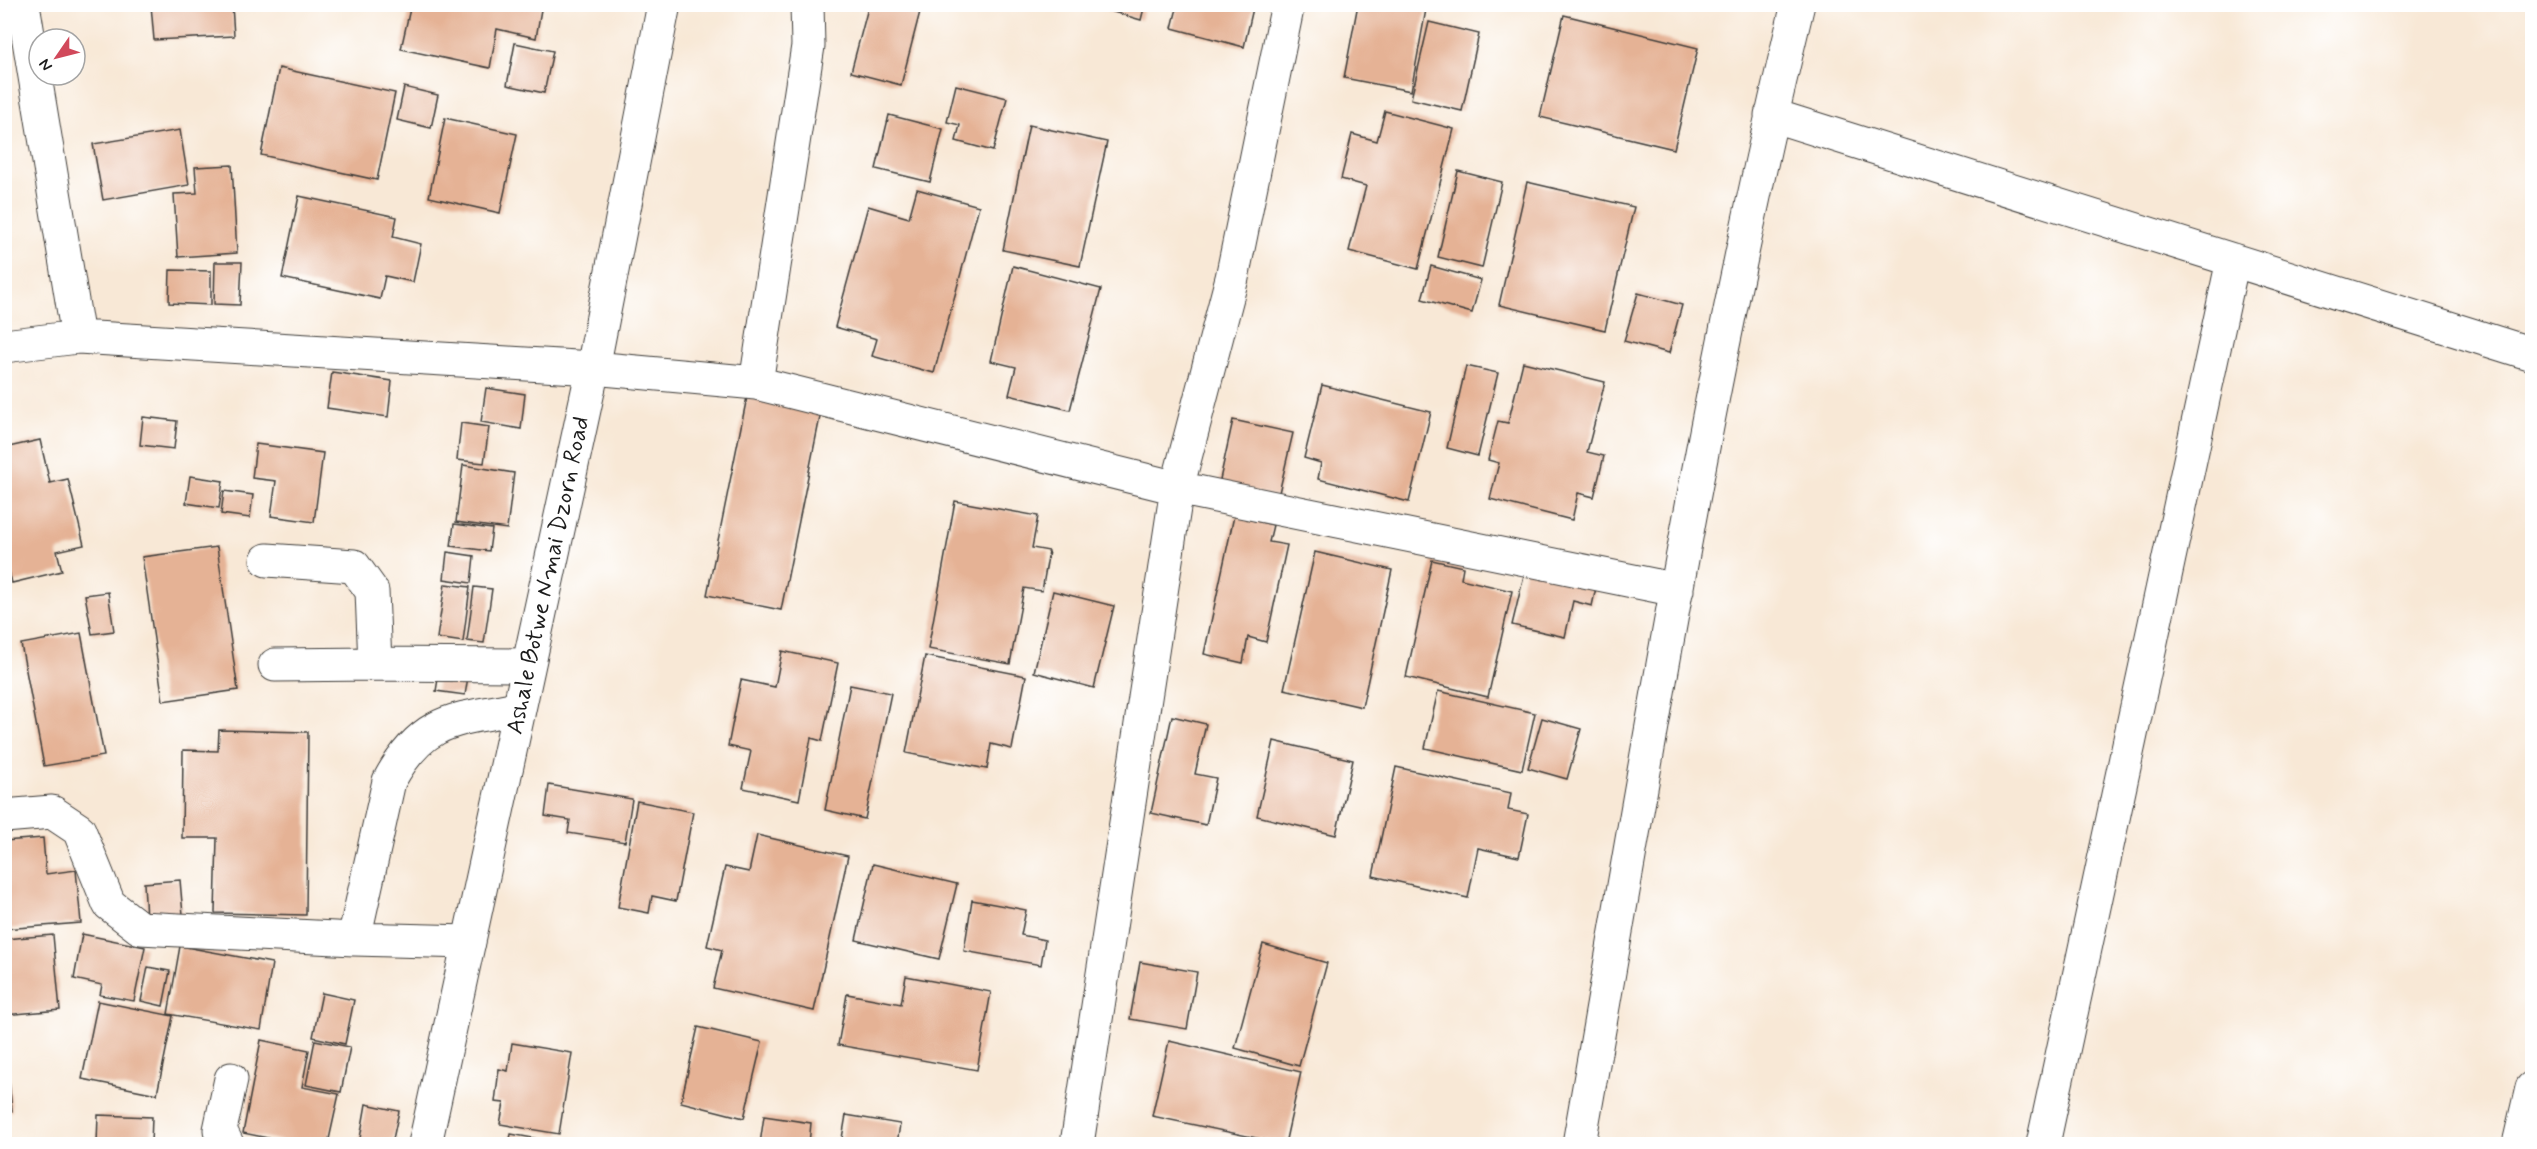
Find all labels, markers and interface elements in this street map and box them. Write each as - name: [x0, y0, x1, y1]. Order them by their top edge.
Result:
- north arrow: [27, 27, 87, 87]
- text: N: [34, 54, 58, 75]
- street label: Ashale Botwe Nmai Dzorn Road: [500, 414, 597, 737]

